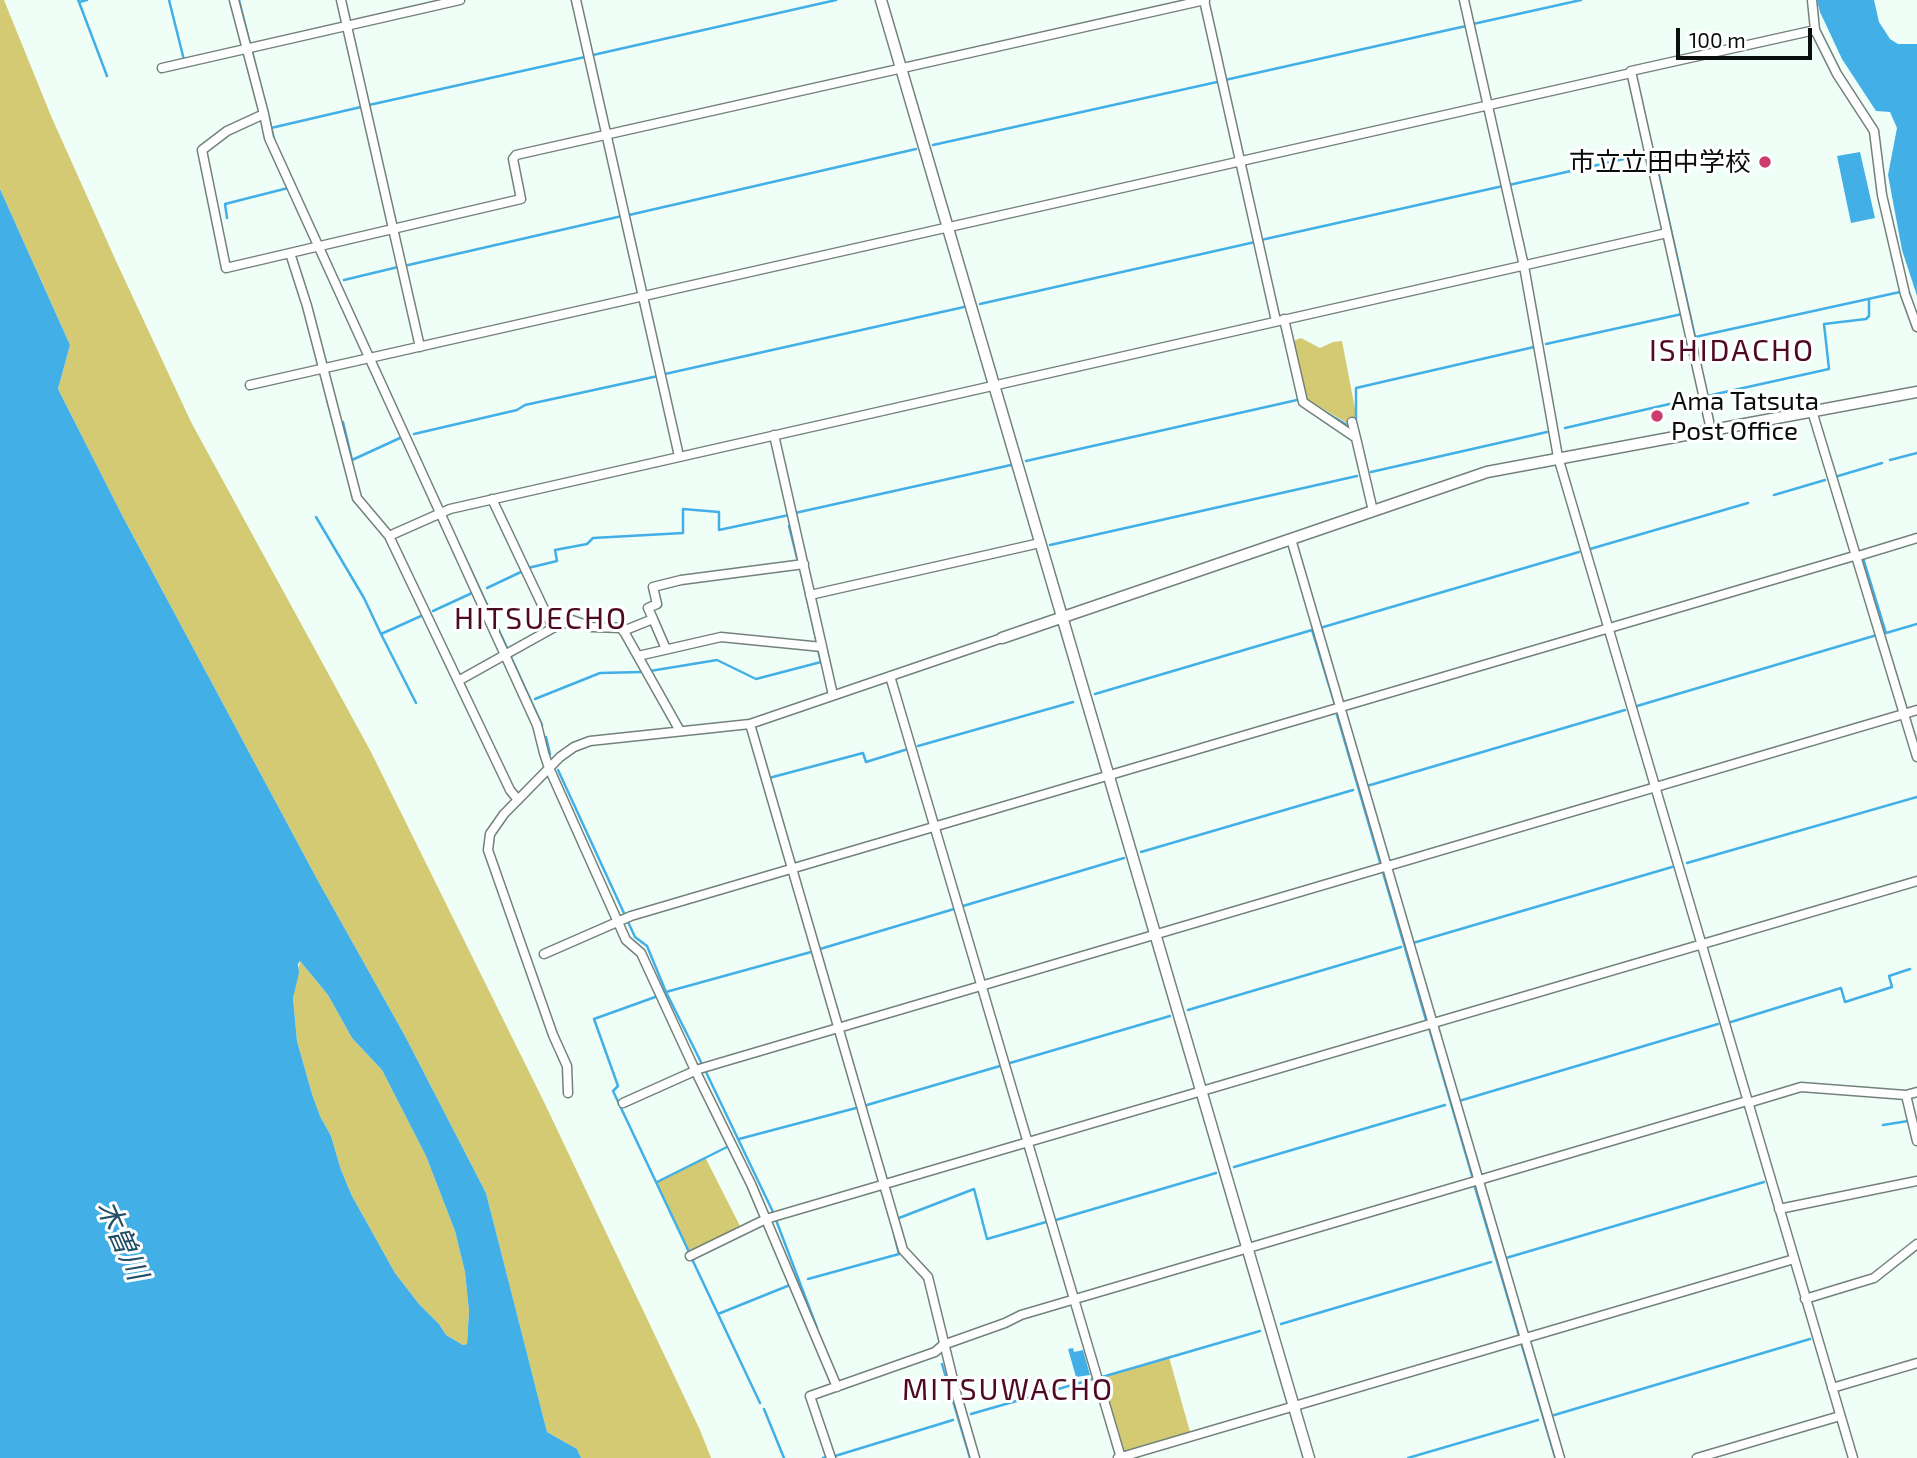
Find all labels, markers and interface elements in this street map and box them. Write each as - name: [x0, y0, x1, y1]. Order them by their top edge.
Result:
- scale bar: [1679, 14, 1815, 58]
- text: 100 m: [1689, 27, 1746, 52]
- place label: 市立立田中学校: [1569, 146, 1751, 178]
- marker: 市立立田中学校: [1757, 154, 1773, 170]
- district label: ISHIDACHO: [1650, 333, 1814, 369]
- place label: Ama Tatsuta Post Office: [1671, 385, 1819, 446]
- marker: Ama Tatsuta Post Office: [1649, 408, 1665, 424]
- district label: HITSUECHO: [455, 601, 627, 637]
- water label: 木曽川: [90, 1195, 154, 1285]
- district label: MITSUWACHO: [903, 1372, 1113, 1408]

